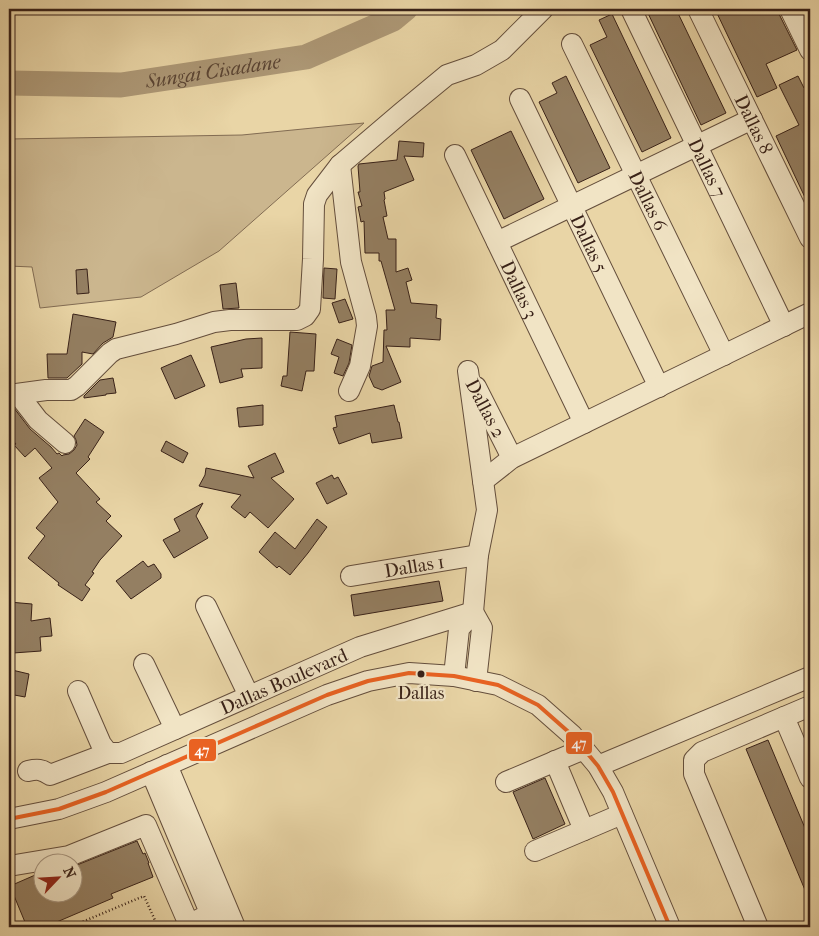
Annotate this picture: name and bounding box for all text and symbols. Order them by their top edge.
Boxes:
water label: Sungai Cisadane [143,50,283,93]
street label: Dallas 8 [730,91,777,158]
street label: Dallas 7 [683,135,730,201]
street label: Dallas 6 [624,167,672,235]
street label: Dallas 5 [565,211,612,276]
street label: Dallas 3 [495,257,542,322]
street label: Dallas 2 [461,375,510,442]
street label: Dallas 1 [383,551,446,582]
street label: Dallas Boulevard [217,644,352,720]
marker: Dallas [416,669,426,679]
place label: Dallas [398,683,445,704]
line badge: 47 [565,731,593,755]
text: 47 [571,735,587,752]
line badge: 47 [188,738,217,762]
text: 47 [194,742,210,759]
north arrow [32,854,82,904]
text: N [59,864,79,881]

